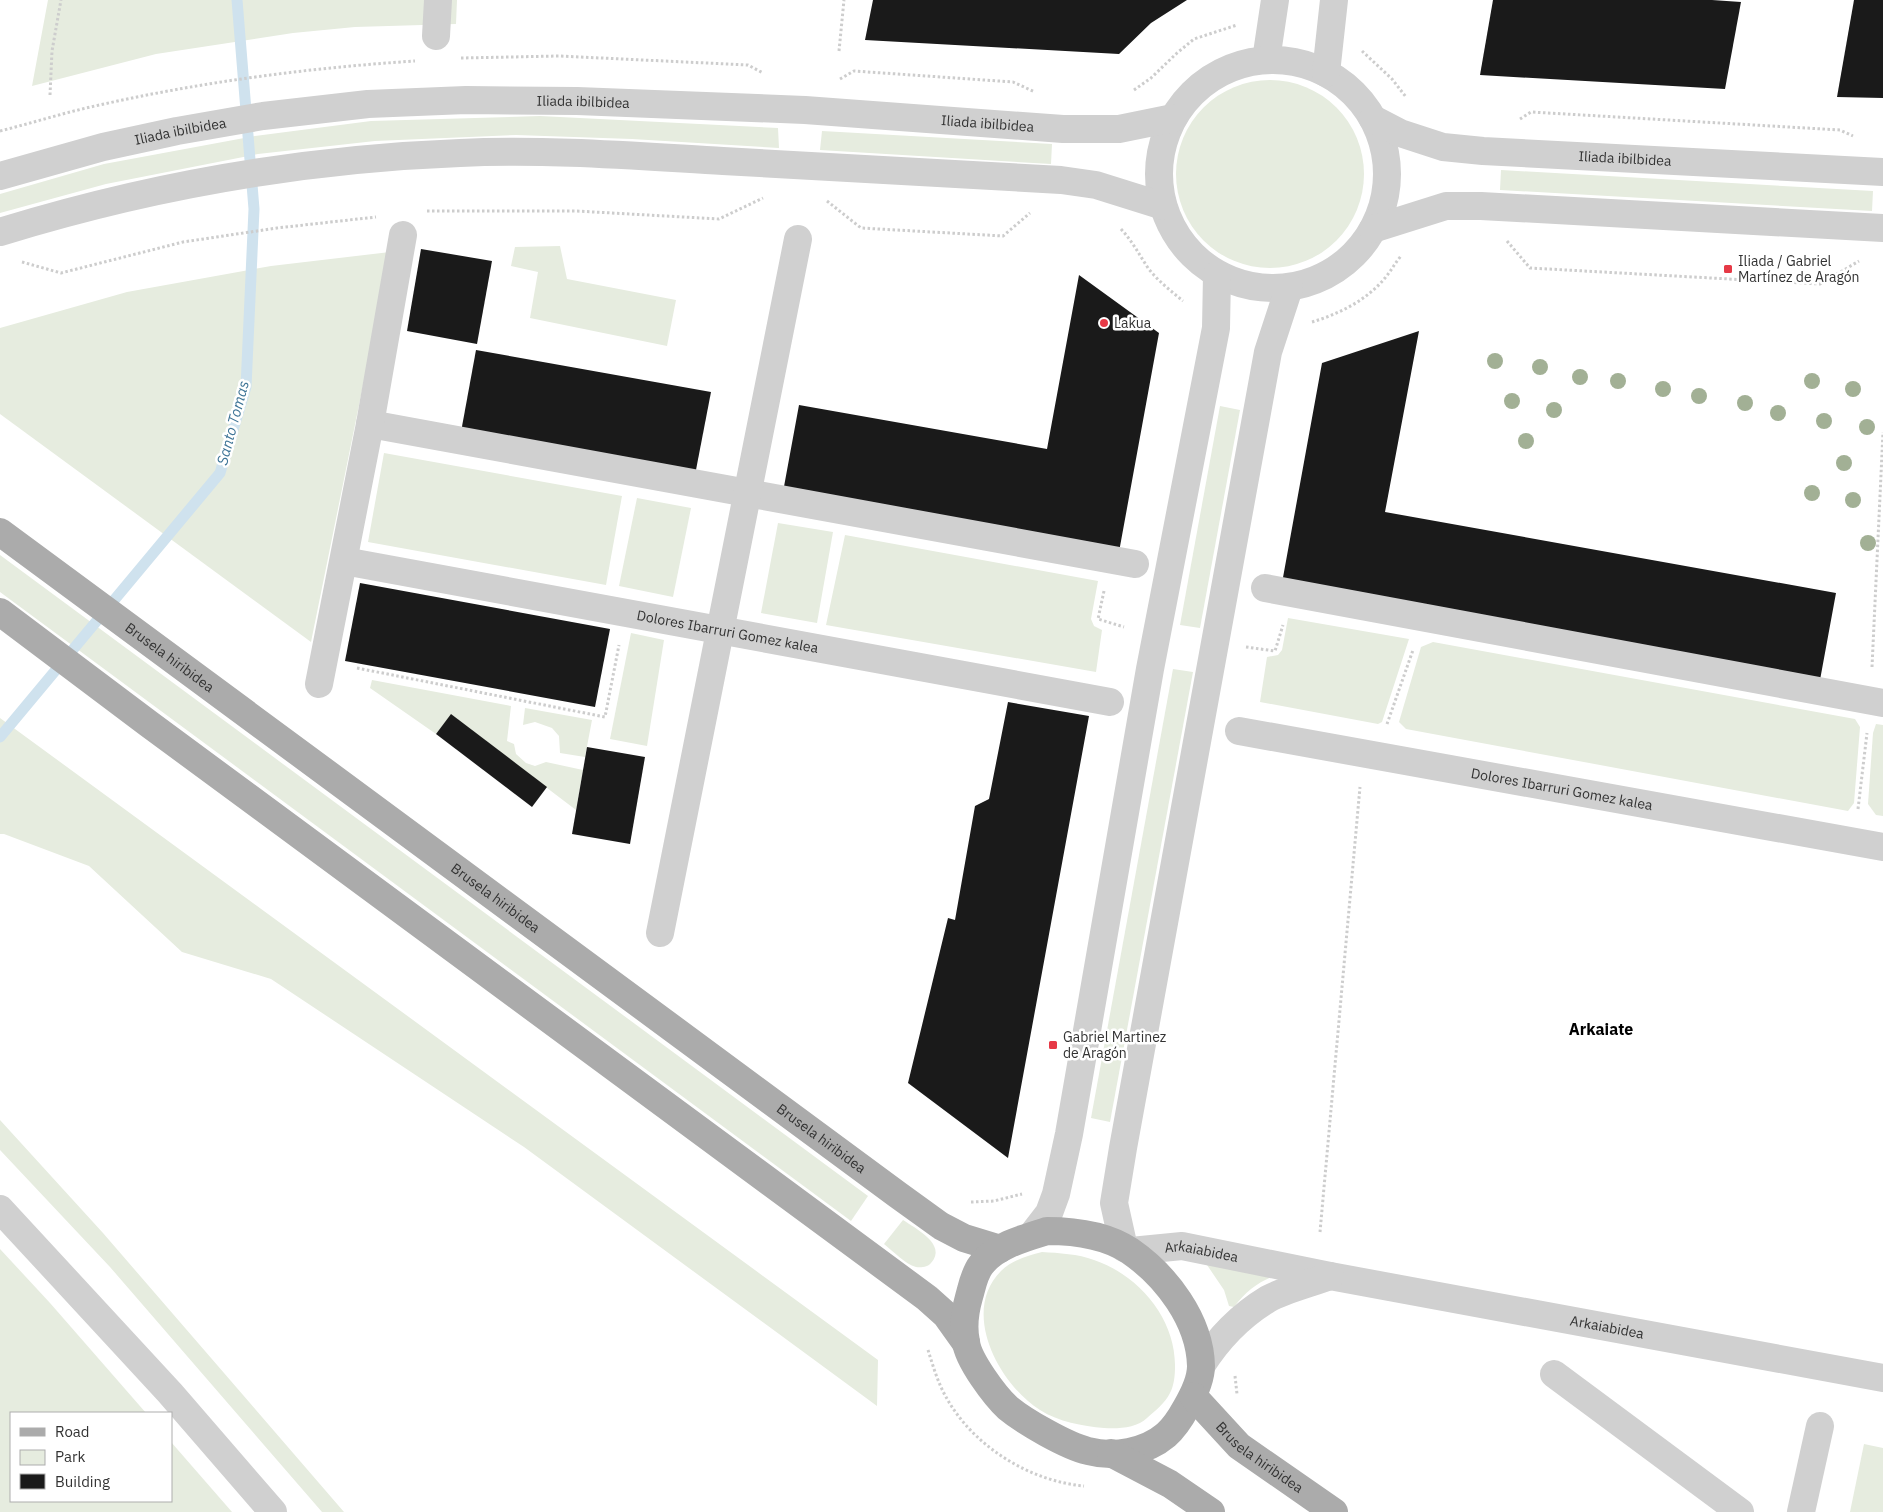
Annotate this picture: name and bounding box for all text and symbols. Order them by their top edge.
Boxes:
street label: Iliada ibilbidea [537,92,631,112]
street label: Iliada ibilbidea [940,111,1035,136]
street label: Iliada ibilbidea [133,113,228,149]
street label: Iliada ibilbidea [1578,147,1672,170]
place label: Iliada / Gabriel Martínez de Aragón [1738,252,1860,286]
marker: Iliada / Gabriel Martínez de Aragón [1722,263,1734,275]
place label: Lakua [1114,314,1152,332]
marker: Lakua [1098,317,1110,329]
water label: Santo Tomas [212,379,253,467]
street label: Dolores Ibarruri Gomez kalea [635,606,820,657]
street label: Brusela hiribidea [122,618,218,696]
street label: Dolores Ibarruri Gomez kalea [1470,764,1655,814]
street label: Brusela hiribidea [447,859,544,937]
district label: Arkaiate [1569,1019,1633,1039]
place label: Gabriel Martinez de Aragón [1063,1028,1167,1062]
marker: Gabriel Martinez de Aragón [1047,1039,1059,1051]
street label: Brusela hiribidea [773,1100,870,1178]
street label: Arkaiabidea [1164,1236,1240,1266]
street label: Arkaiabidea [1569,1311,1646,1343]
legend [10,1412,172,1502]
street label: Brusela hiribidea [1212,1418,1307,1497]
text: Road [55,1422,90,1441]
text: Park [55,1447,85,1466]
text: Building [55,1472,110,1491]

